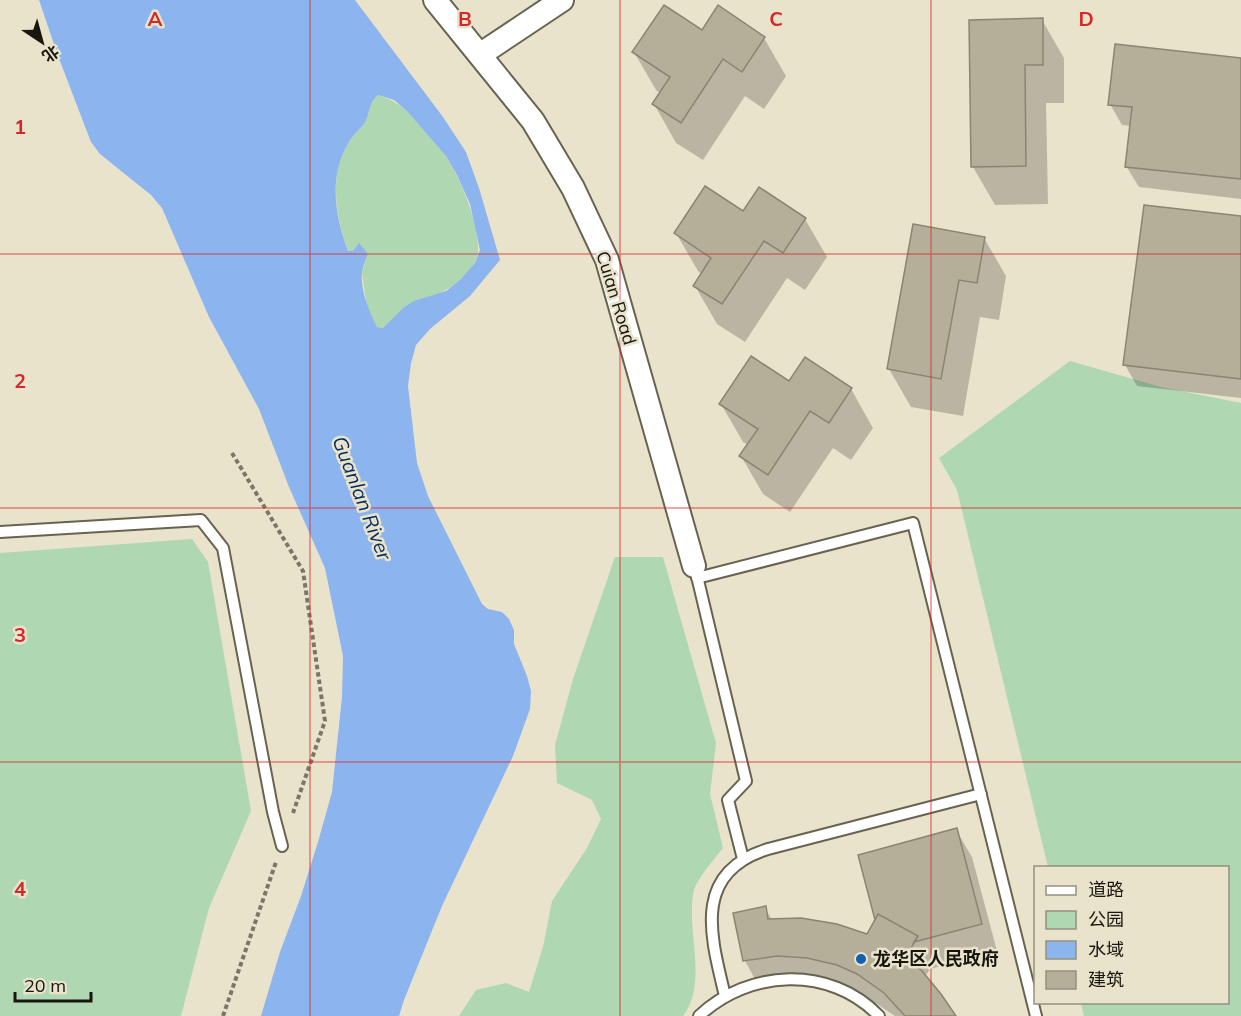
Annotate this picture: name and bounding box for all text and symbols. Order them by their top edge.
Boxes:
text: A [148,6,163,31]
text: B [458,6,472,31]
text: C [769,6,783,31]
text: D [1078,6,1094,31]
north arrow [12,12,72,72]
text: 北 [38,41,63,67]
text: 1 [14,114,26,139]
street label: Cuian Road [591,248,642,348]
text: 2 [14,368,26,393]
water label: Guanlan River [327,432,398,564]
text: 3 [14,622,26,647]
legend [1034,866,1229,1004]
text: 4 [14,876,26,901]
text: 道路 [1088,878,1124,901]
text: 公园 [1088,908,1124,931]
text: 水域 [1088,938,1124,961]
place label: 龙华区人民政府 [873,947,999,970]
marker: 龙华区人民政府 [854,952,868,966]
scale bar [15,965,92,1003]
text: 建筑 [1088,968,1124,991]
text: 20 m [24,974,66,997]

